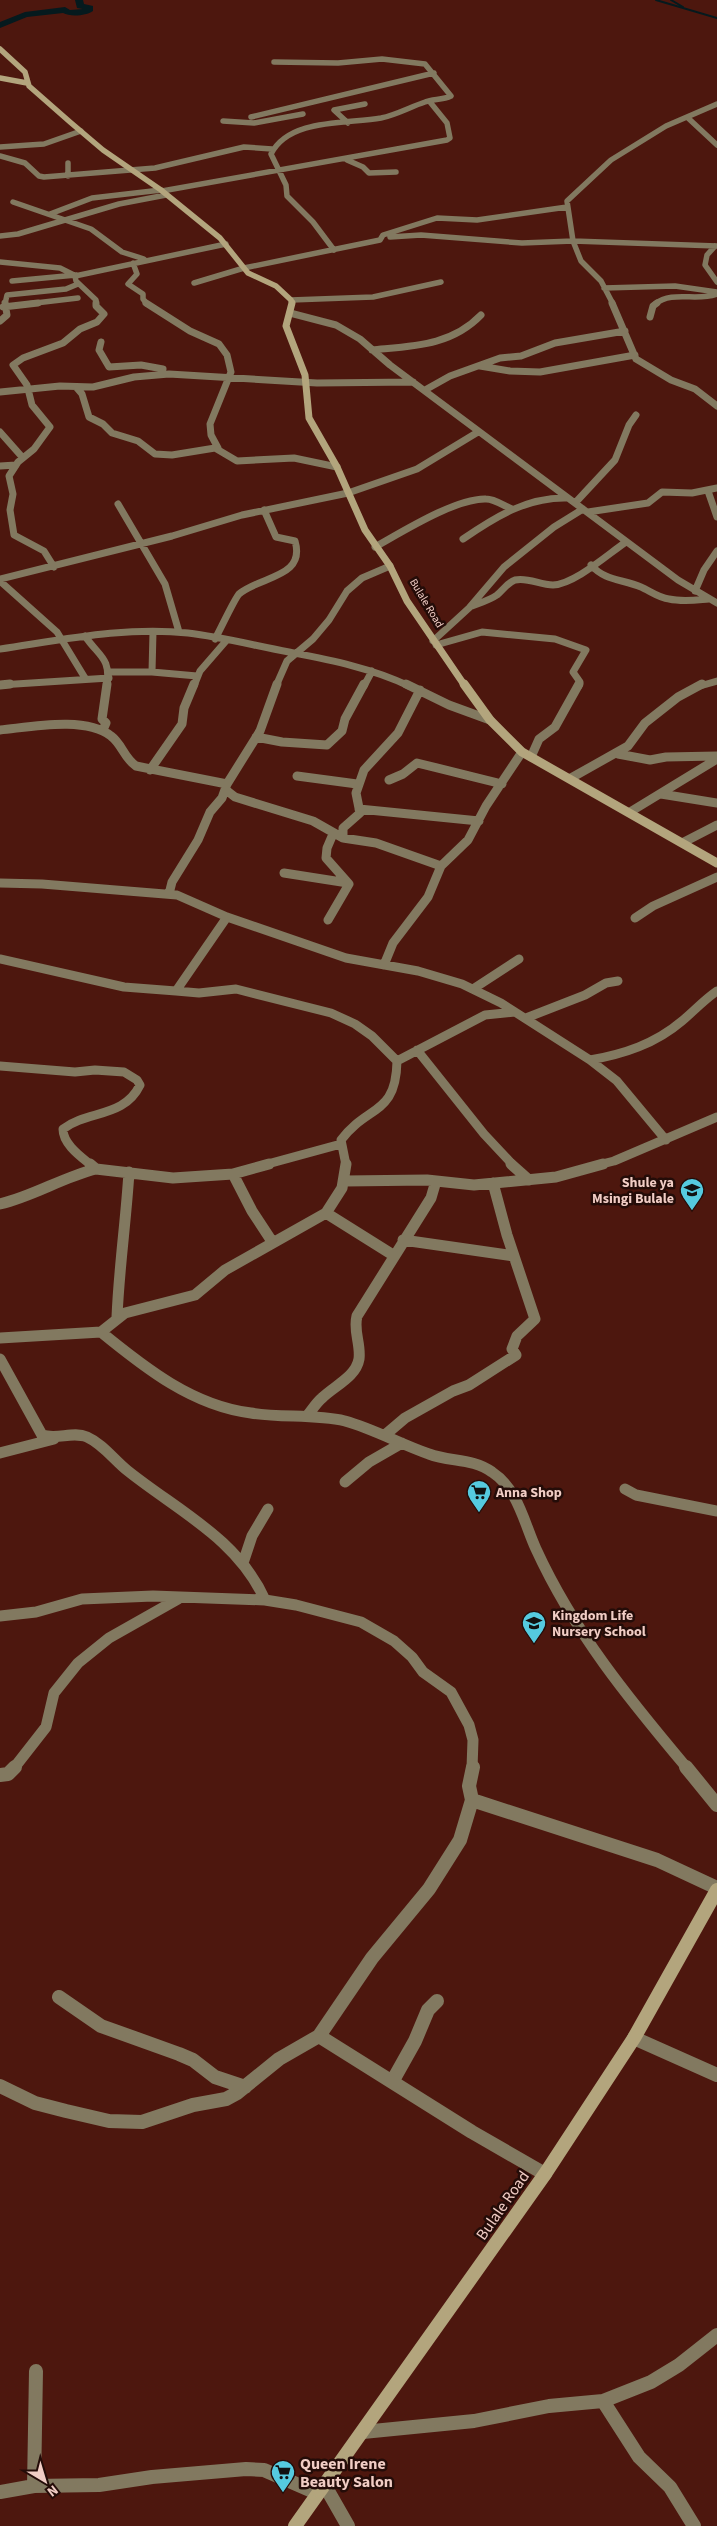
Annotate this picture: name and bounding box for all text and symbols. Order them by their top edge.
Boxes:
street label: Bulale Road [406,576,447,631]
place label: Shule ya Msingi Bulale [592,1173,674,1209]
school or university icon: Shule ya Msingi Bulale [679,1177,705,1211]
supermarket icon: Anna Shop [466,1479,492,1513]
place label: Anna Shop [495,1483,562,1503]
place label: Kingdom Life Nursery School [552,1606,646,1642]
school or university icon: Kingdom Life Nursery School [521,1610,547,1644]
street label: Bulale Road [471,2167,535,2245]
place label: Queen Irene Beauty Salon [300,2453,393,2493]
north arrow [20,2456,70,2506]
supermarket icon: Queen Irene Beauty Salon [270,2459,296,2493]
text: N [43,2480,62,2501]

